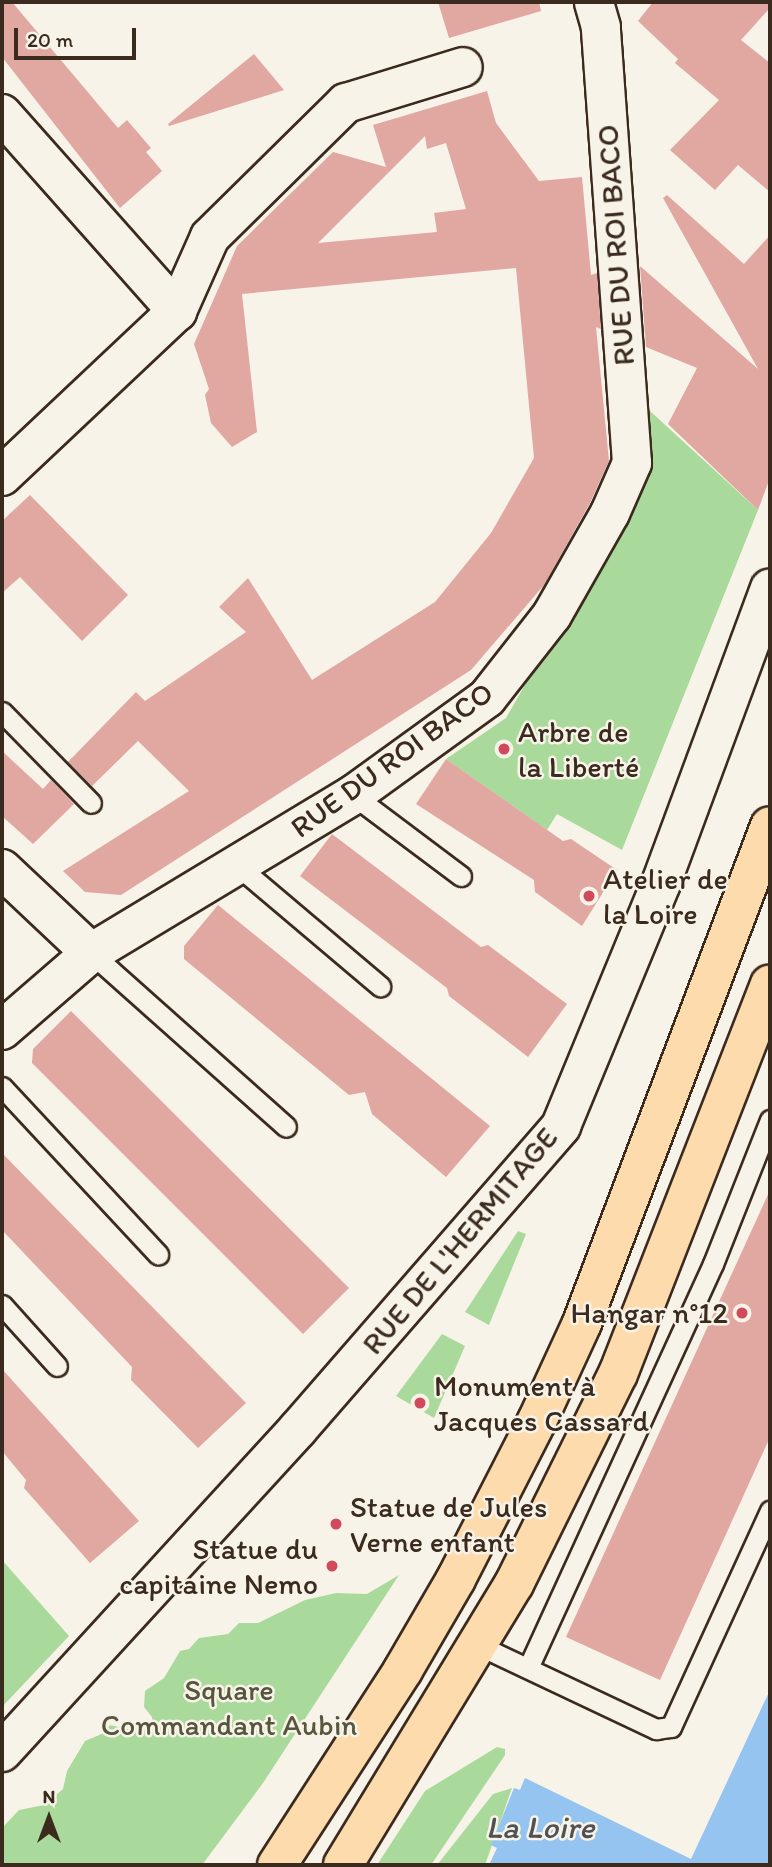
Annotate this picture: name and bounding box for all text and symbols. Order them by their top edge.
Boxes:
scale bar [18,14,140,58]
text: 20 m [27,27,73,52]
street label: RUE DU ROI BACO [590,123,642,367]
street label: RUE DU ROI BACO [284,674,500,846]
place label: Arbre de la Liberté [518,714,638,784]
marker: Arbre de la Liberté [496,741,512,757]
place label: Atelier de la Loire [603,861,728,931]
marker: Atelier de la Loire [581,888,597,904]
street label: RUE DE L'HERMITAGE [354,1120,566,1362]
place label: Hangar n°12 [571,1295,728,1331]
marker: Hangar n°12 [734,1305,750,1321]
place label: Monument à Jacques Cassard [434,1368,649,1438]
marker: Monument à Jacques Cassard [412,1395,428,1411]
place label: Statue de Jules Verne enfant [350,1489,547,1560]
marker: Statue de Jules Verne enfant [328,1516,344,1532]
place label: Statue du capitaine Nemo [118,1531,318,1602]
marker: Statue du capitaine Nemo [324,1558,340,1574]
park label: Square Commandant Aubin [101,1672,357,1742]
north arrow [14,1783,84,1853]
text: N [43,1785,55,1808]
water label: La Loire [486,1808,594,1846]

